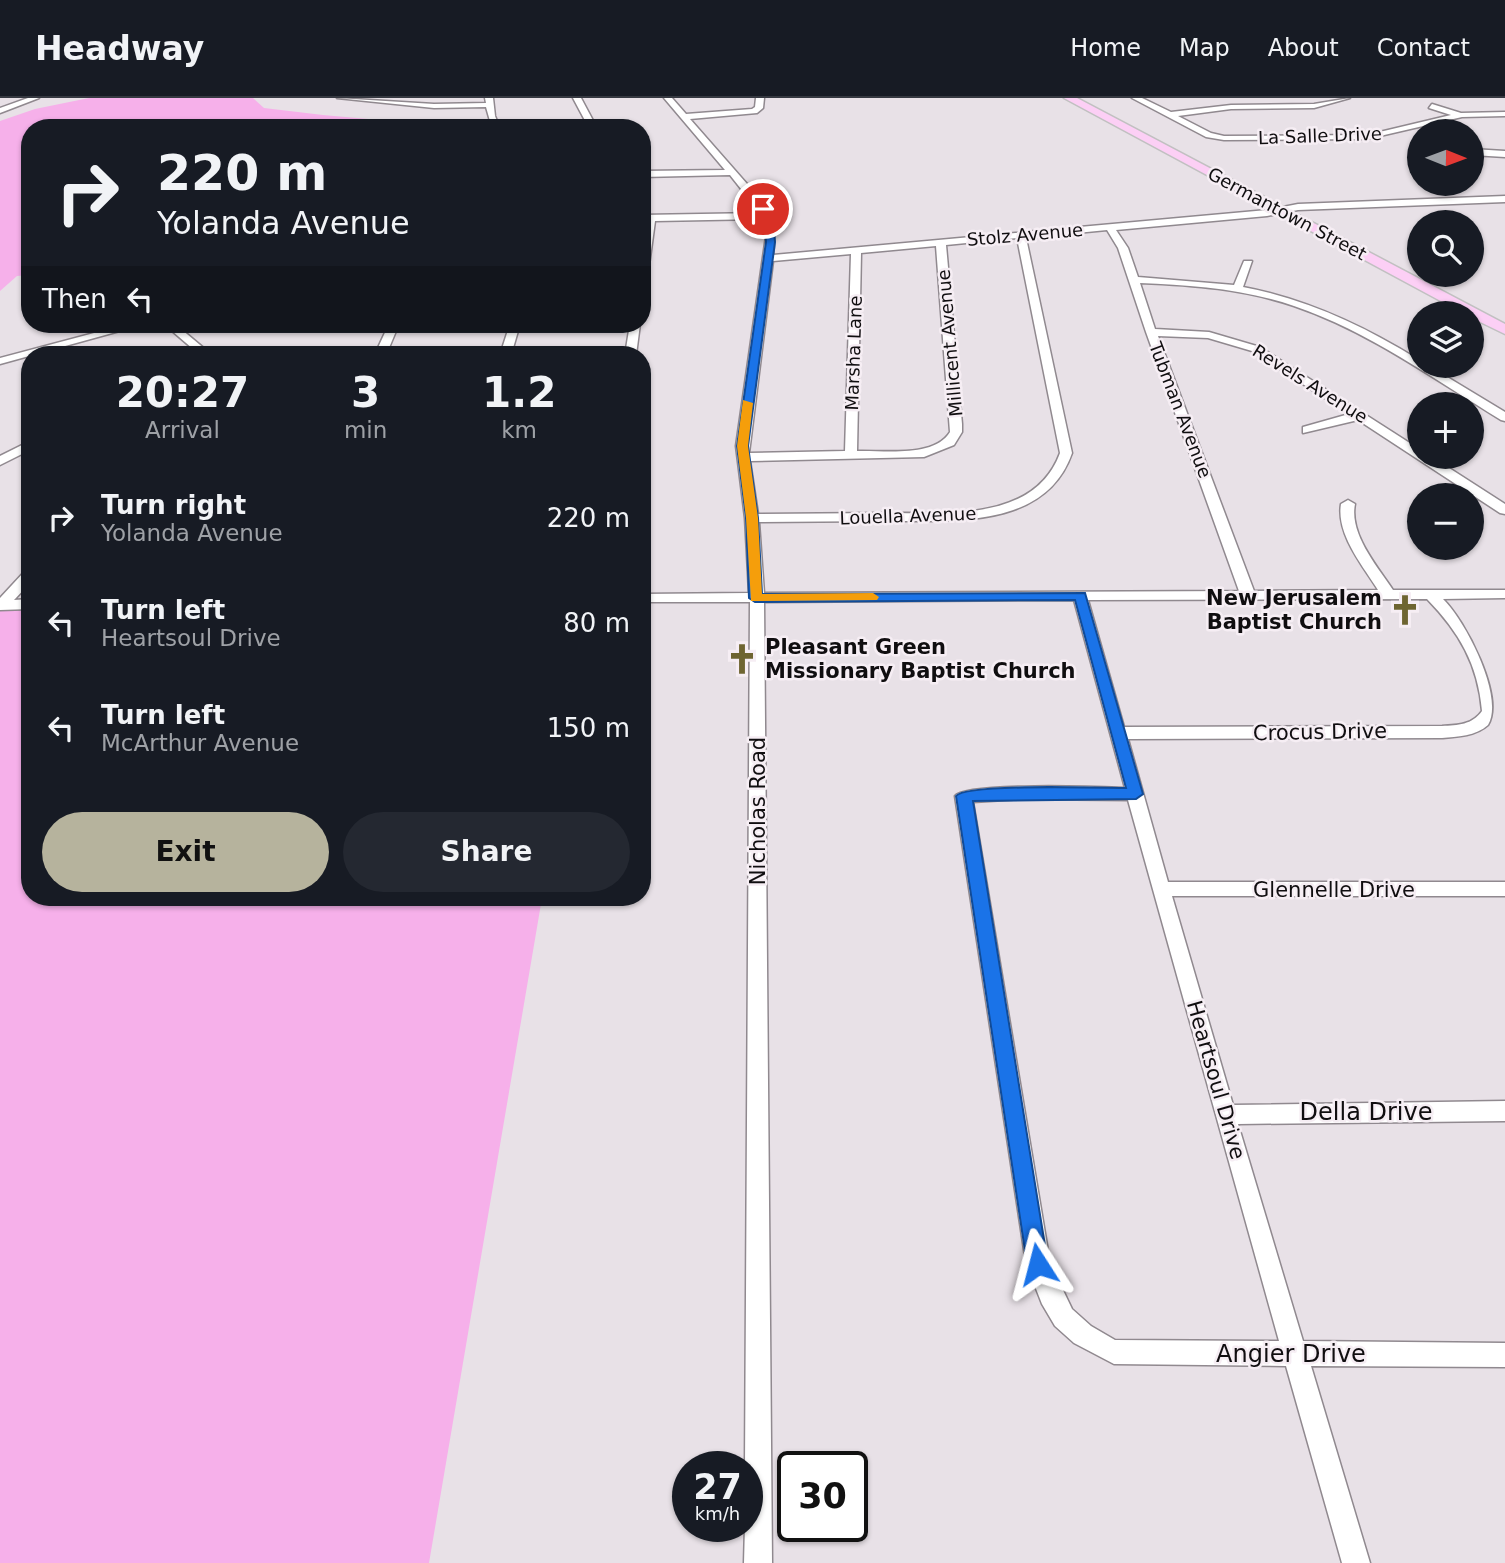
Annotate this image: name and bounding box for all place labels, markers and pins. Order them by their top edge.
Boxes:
pin [733,179,793,239]
place label: New Jerusalem Baptist Church [1206,586,1382,634]
church icon: New Jerusalem Baptist Church [1388,593,1422,627]
place label: Pleasant Green Missionary Baptist Church [765,635,1076,683]
church icon: Pleasant Green Missionary Baptist Church [725,642,759,676]

